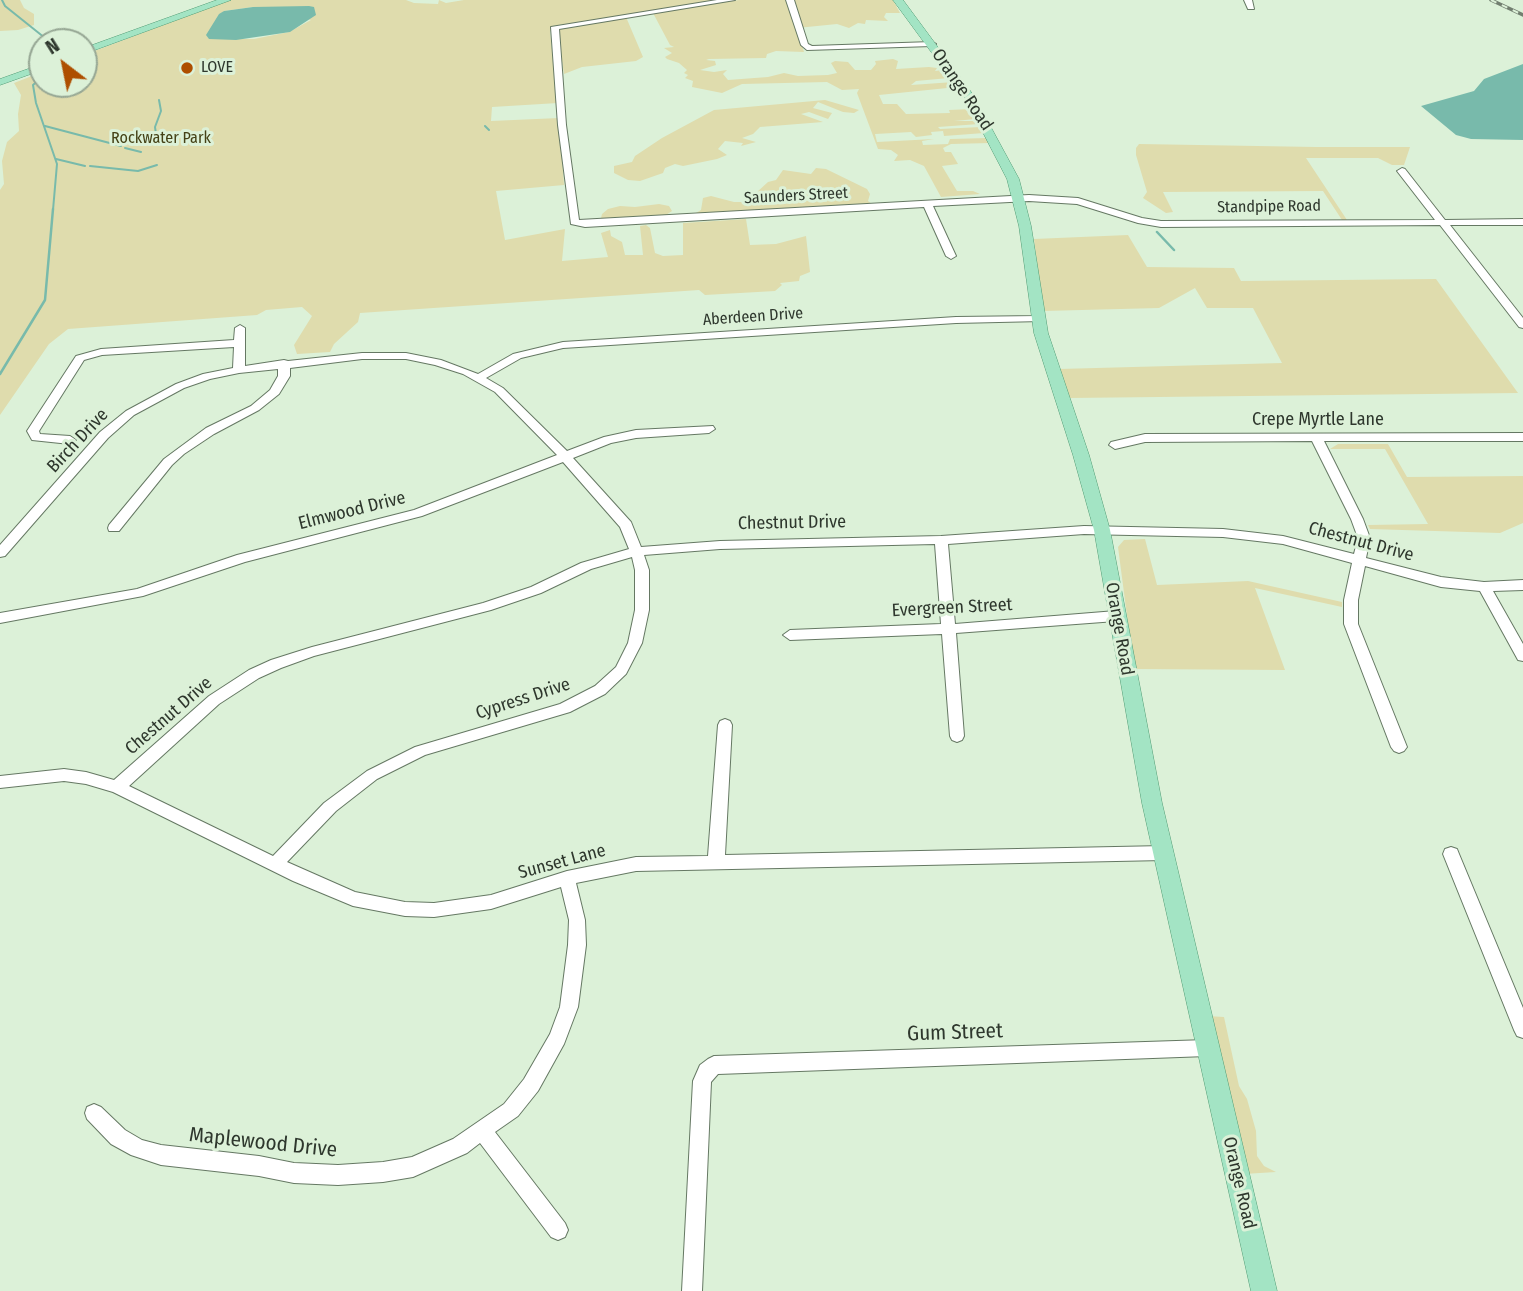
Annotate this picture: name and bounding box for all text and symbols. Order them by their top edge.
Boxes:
north arrow [28,28,98,98]
text: N [42,34,64,59]
street label: Orange Road [927,45,997,135]
place label: LOVE [201,58,233,78]
marker: LOVE [179,60,195,76]
park label: Rockwater Park [111,129,211,149]
street label: Saunders Street [743,184,849,208]
street label: Standpipe Road [1217,196,1321,218]
street label: Aberdeen Drive [702,304,804,330]
street label: Birch Drive [43,404,113,478]
street label: Crepe Myrtle Lane [1252,409,1384,431]
street label: Elmwood Drive [296,487,408,535]
street label: Chestnut Drive [738,511,846,535]
street label: Chestnut Drive [1306,518,1416,566]
street label: Orange Road [1100,581,1138,677]
street label: Evergreen Street [891,594,1013,622]
street label: Chestnut Drive [121,672,217,760]
street label: Cypress Drive [473,674,573,724]
street label: Sunset Lane [516,840,608,884]
street label: Gum Street [907,1019,1003,1047]
street label: Maplewood Drive [188,1123,338,1163]
street label: Orange Road [1218,1135,1260,1231]

